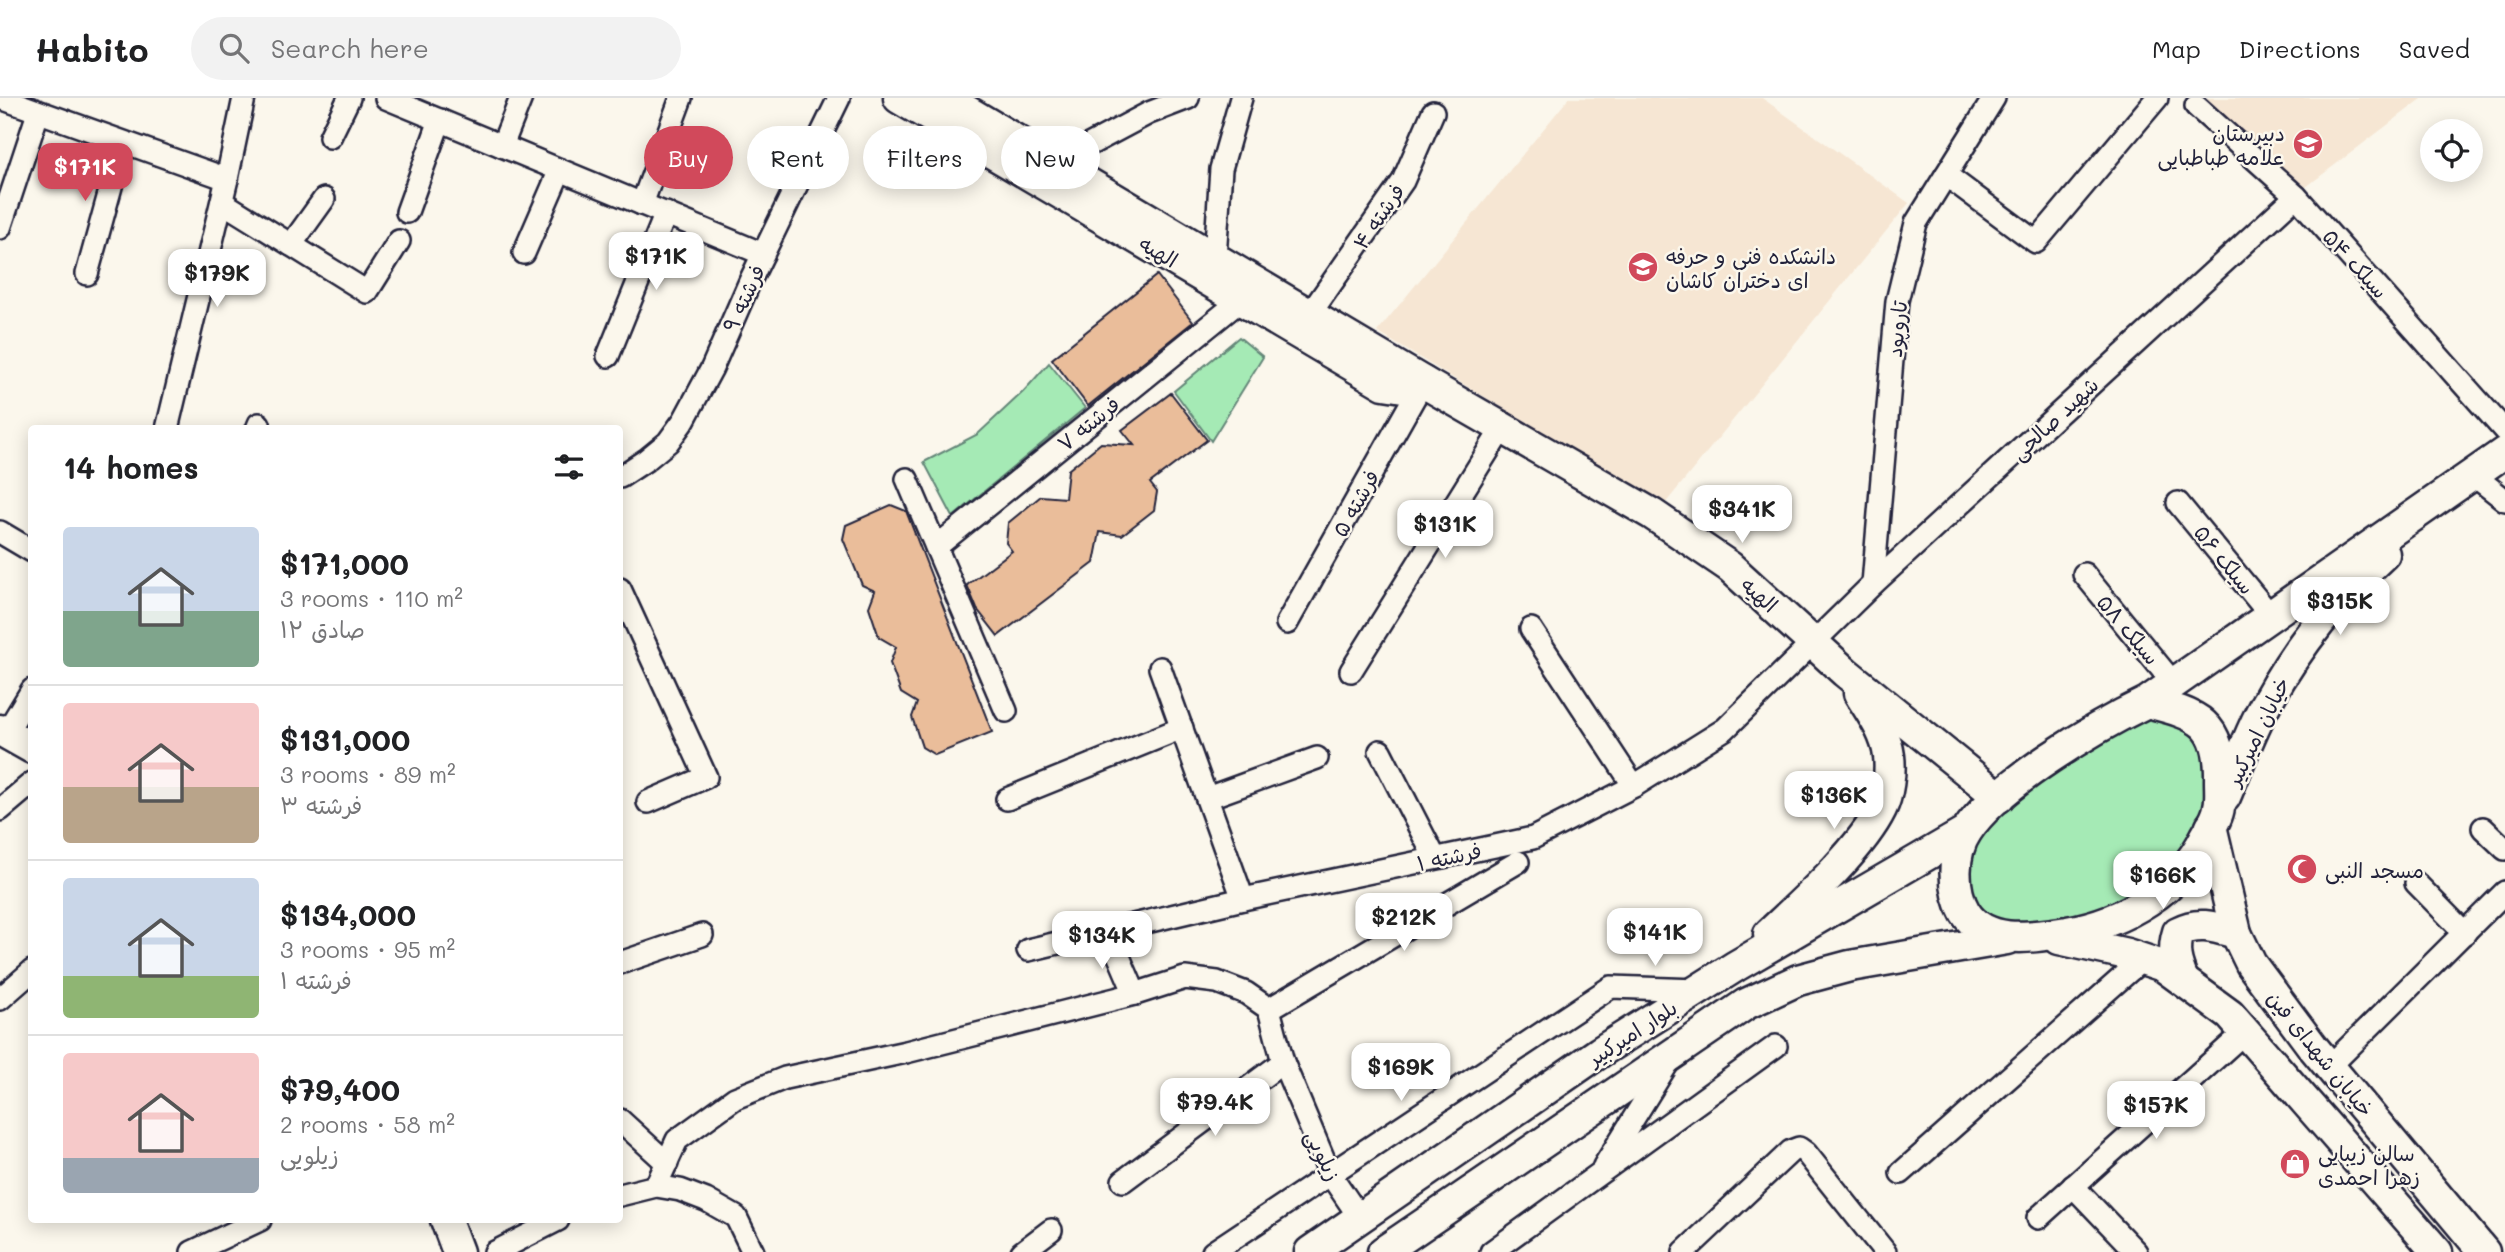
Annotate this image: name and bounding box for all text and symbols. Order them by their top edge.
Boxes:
search box [191,17,681,80]
text: Habito [35,27,149,70]
icon: search [215,29,253,67]
text: Search here [271,31,429,65]
text: Map [2152,33,2201,64]
text: Directions [2239,33,2361,64]
text: Saved [2399,33,2470,64]
place label: دبیرستان علامه طباطبایی [2157,119,2285,172]
map controls [2420,119,2483,182]
button: locate [2420,119,2483,182]
chip: Buy [644,126,733,189]
chip: Rent [747,126,849,189]
chip: Filters [863,126,987,189]
chip: New [1001,126,1100,189]
school or university icon: دبیرستان علامه طباطبایی [2291,127,2325,161]
pin: $171K [36,144,134,203]
text: $171K [54,151,116,181]
street label: فرشته ۴ [1346,178,1410,254]
street label: سیلک ۵۴ [2318,222,2394,304]
street label: الهیه [1135,229,1183,273]
pin: $171K [607,232,705,292]
text: $171K [625,240,687,270]
place label: دانشکده فنی و حرفه ای دختران کاشان [1666,242,1836,293]
pin: $179K [168,250,266,309]
school or university icon: دانشکده فنی و حرفه ای دختران کاشان [1626,250,1660,284]
text: $179K [184,257,250,287]
street label: فرشته ۹ [716,260,770,336]
street label: تاروپود [1880,299,1913,359]
street label: شهید صالحی [2005,371,2105,467]
street label: فرشته ۷ [1051,390,1125,456]
text: 14 homes [63,447,199,487]
icon: filters [550,448,588,486]
street label: فرشته ۵ [1326,465,1384,541]
pin: $341K [1693,486,1791,545]
text: $341K [1708,493,1776,523]
pin: $131K [1396,500,1494,560]
text: $131K [1413,508,1477,538]
street label: سیلک ۵۶ [2189,519,2261,599]
text: $171,000 [280,543,409,583]
icon: home [119,555,203,639]
street label: الهیه [1736,570,1784,618]
pin: $315K [2291,578,2389,637]
text: 3 rooms · 110 m² [280,583,463,613]
text: $315K [2307,585,2373,615]
street label: سیلک ۵۸ [2092,588,2166,670]
text: صادق ۱۲ [280,614,365,644]
street label: خیابان امیرکبیر [2218,672,2296,792]
text: $131,000 [280,719,410,759]
icon: home [119,731,203,815]
text: 3 rooms · 89 m² [280,759,456,789]
pin: $136K [1785,772,1883,831]
text: $136K [1800,779,1868,809]
text: فرشته ۳ [280,790,362,820]
street label: فرشته ۱ [1414,836,1484,876]
pin: $166K [2114,852,2212,911]
mosque icon: مسجد النبی [2285,852,2319,886]
place label: مسجد النبی [2325,856,2424,885]
text: $166K [2129,859,2197,889]
text: $134,000 [280,894,416,934]
pin: $212K [1355,894,1453,953]
text: $212K [1371,901,1437,931]
icon: home [119,906,203,990]
pin: $141K [1606,908,1704,968]
pin: $134K [1053,912,1151,971]
text: $141K [1623,916,1687,946]
text: $134K [1068,919,1136,949]
text: 3 rooms · 95 m² [280,934,455,964]
text: فرشته ۱ [280,965,352,995]
street label: خیابان شهدای فین [2261,984,2380,1122]
street label: بلوار امیرکبیر [1581,993,1682,1073]
pin: $169K [1352,1044,1450,1103]
text: $169K [1367,1051,1435,1081]
text: $79,400 [280,1069,400,1109]
pin: $79.4K [1158,1079,1272,1138]
icon: home [119,1081,203,1165]
pin: $157K [2107,1082,2205,1141]
text: $79.4K [1176,1086,1254,1116]
text: $157K [2123,1089,2189,1119]
text: 2 rooms · 58 m² [280,1109,455,1139]
street label: زیلویی [1298,1125,1348,1186]
place label: سالن‌ زیبایی زهرا احمدی [2318,1139,2420,1190]
text: زیلویی [280,1140,339,1170]
shop icon: سالن‌ زیبایی زهرا احمدی [2278,1147,2312,1181]

